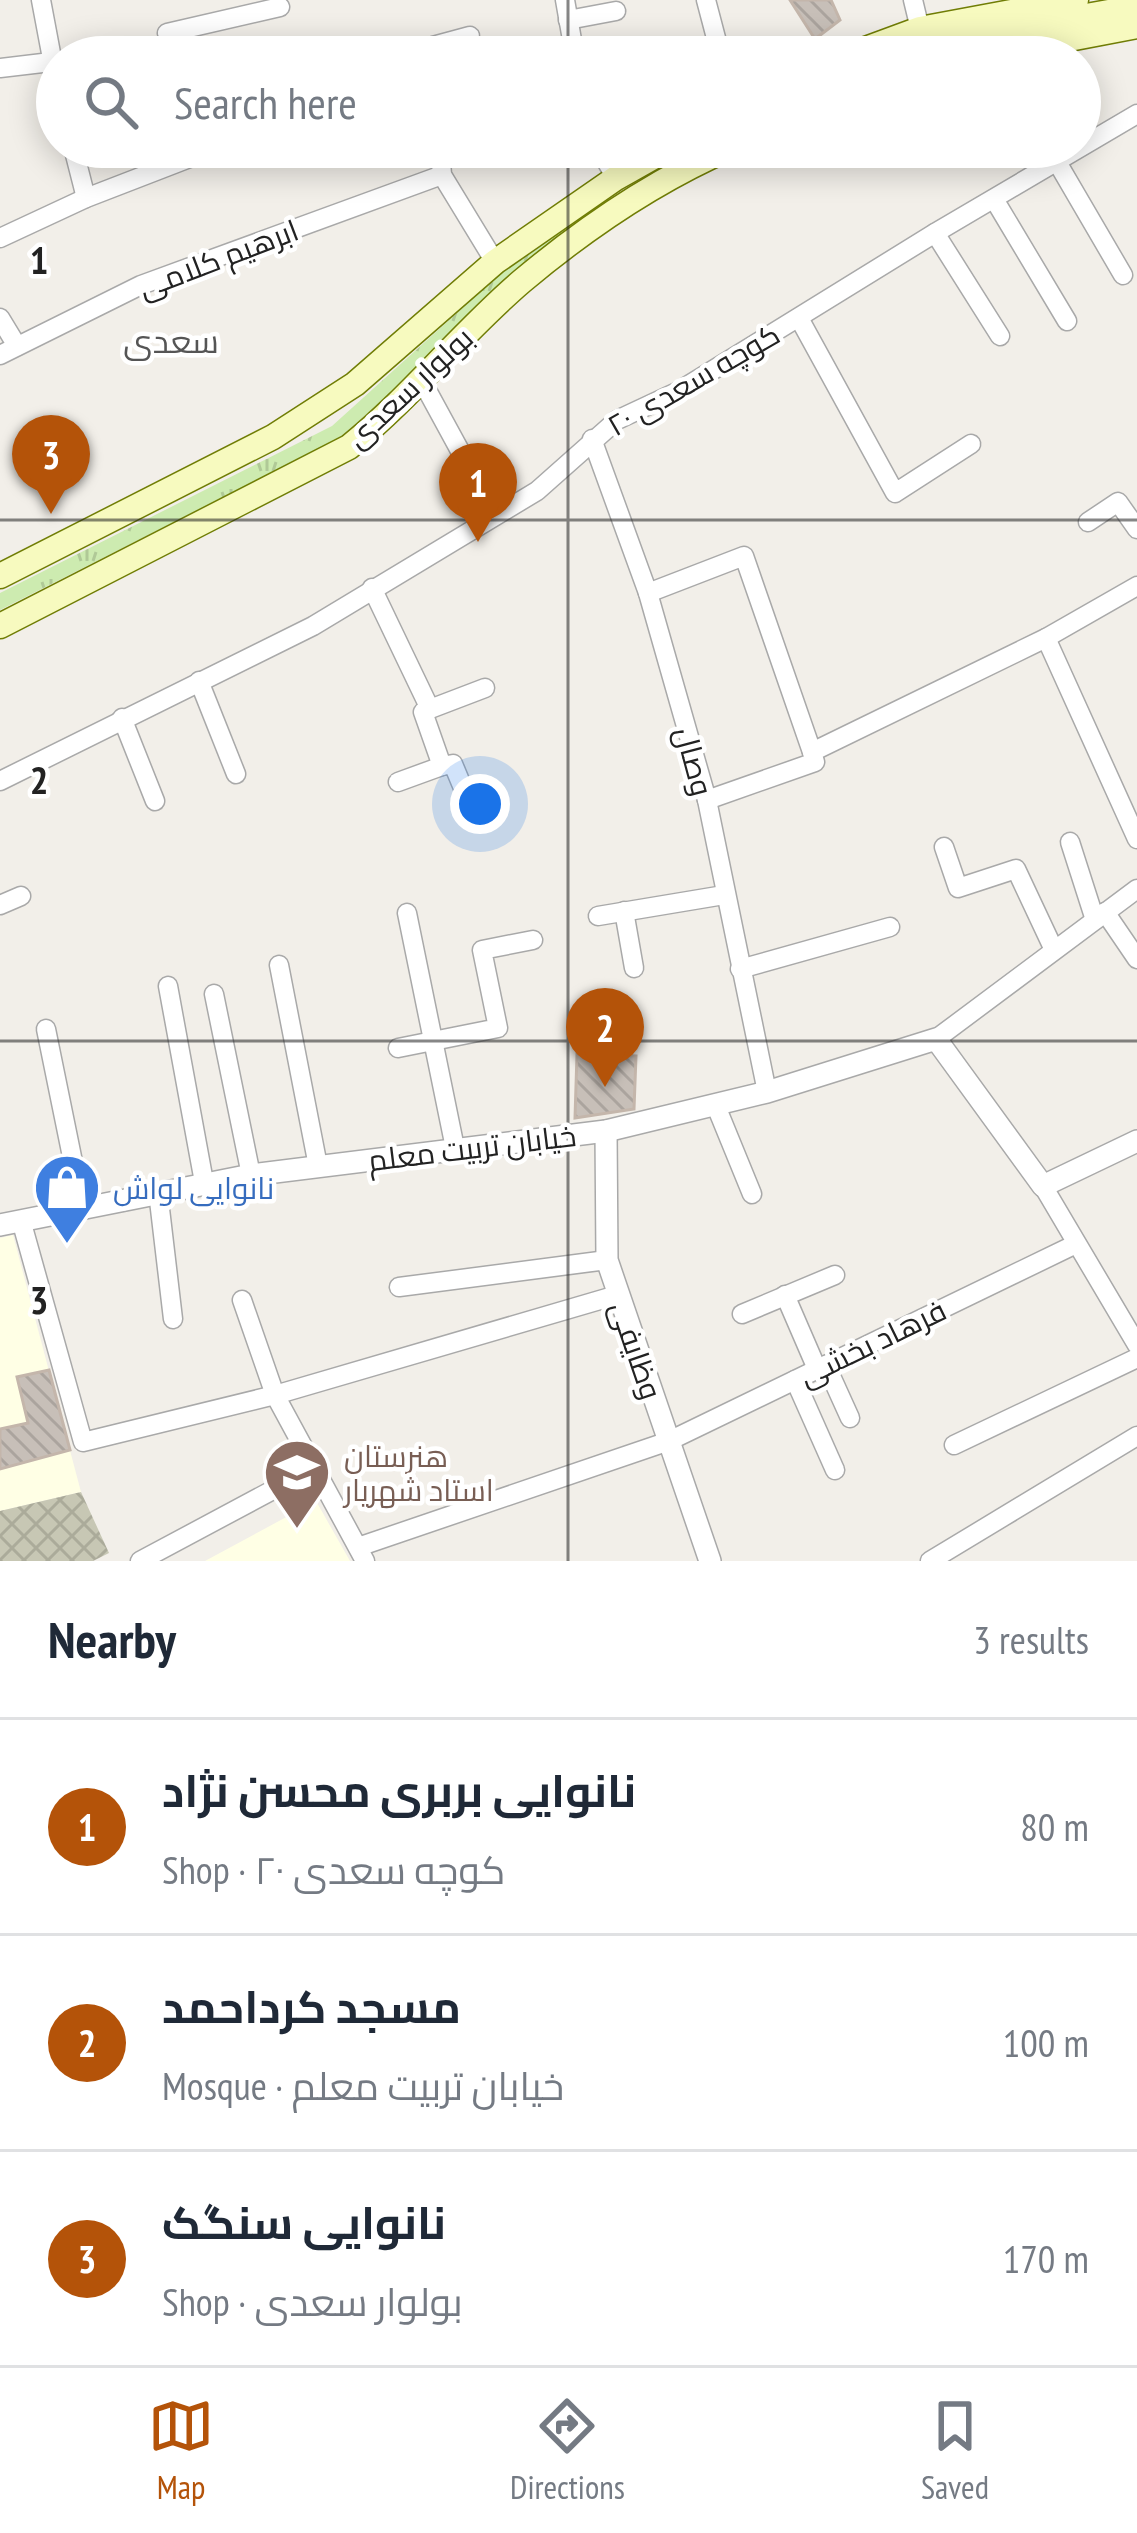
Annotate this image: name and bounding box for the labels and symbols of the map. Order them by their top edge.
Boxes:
street label: ابرهیم کلامی [132,210,304,308]
text: 1 [30,234,48,285]
street label: کوچه سعدی ۲۰ [600,314,787,445]
street label: بولوار سعدی [337,318,481,456]
district label: سعدی [123,319,219,362]
pin: 3 [12,415,90,514]
pin: 1 [439,443,517,542]
street label: وصال [667,722,723,800]
text: 2 [30,754,48,805]
your location [450,774,510,834]
pin: 2 [566,988,644,1087]
street label: خیابان تربیت معلم [366,1115,579,1181]
shop icon: نانوایی لواش [32,1152,102,1246]
place label: نانوایی لواش [113,1168,274,1207]
text: 3 [30,1274,48,1325]
street label: فرهاد بخشی [792,1290,952,1394]
street label: وظایفی [602,1296,672,1404]
place label: هنرستان استاد شهریار [342,1436,494,1509]
school or university icon: هنرستان استاد شهریار [262,1437,332,1531]

